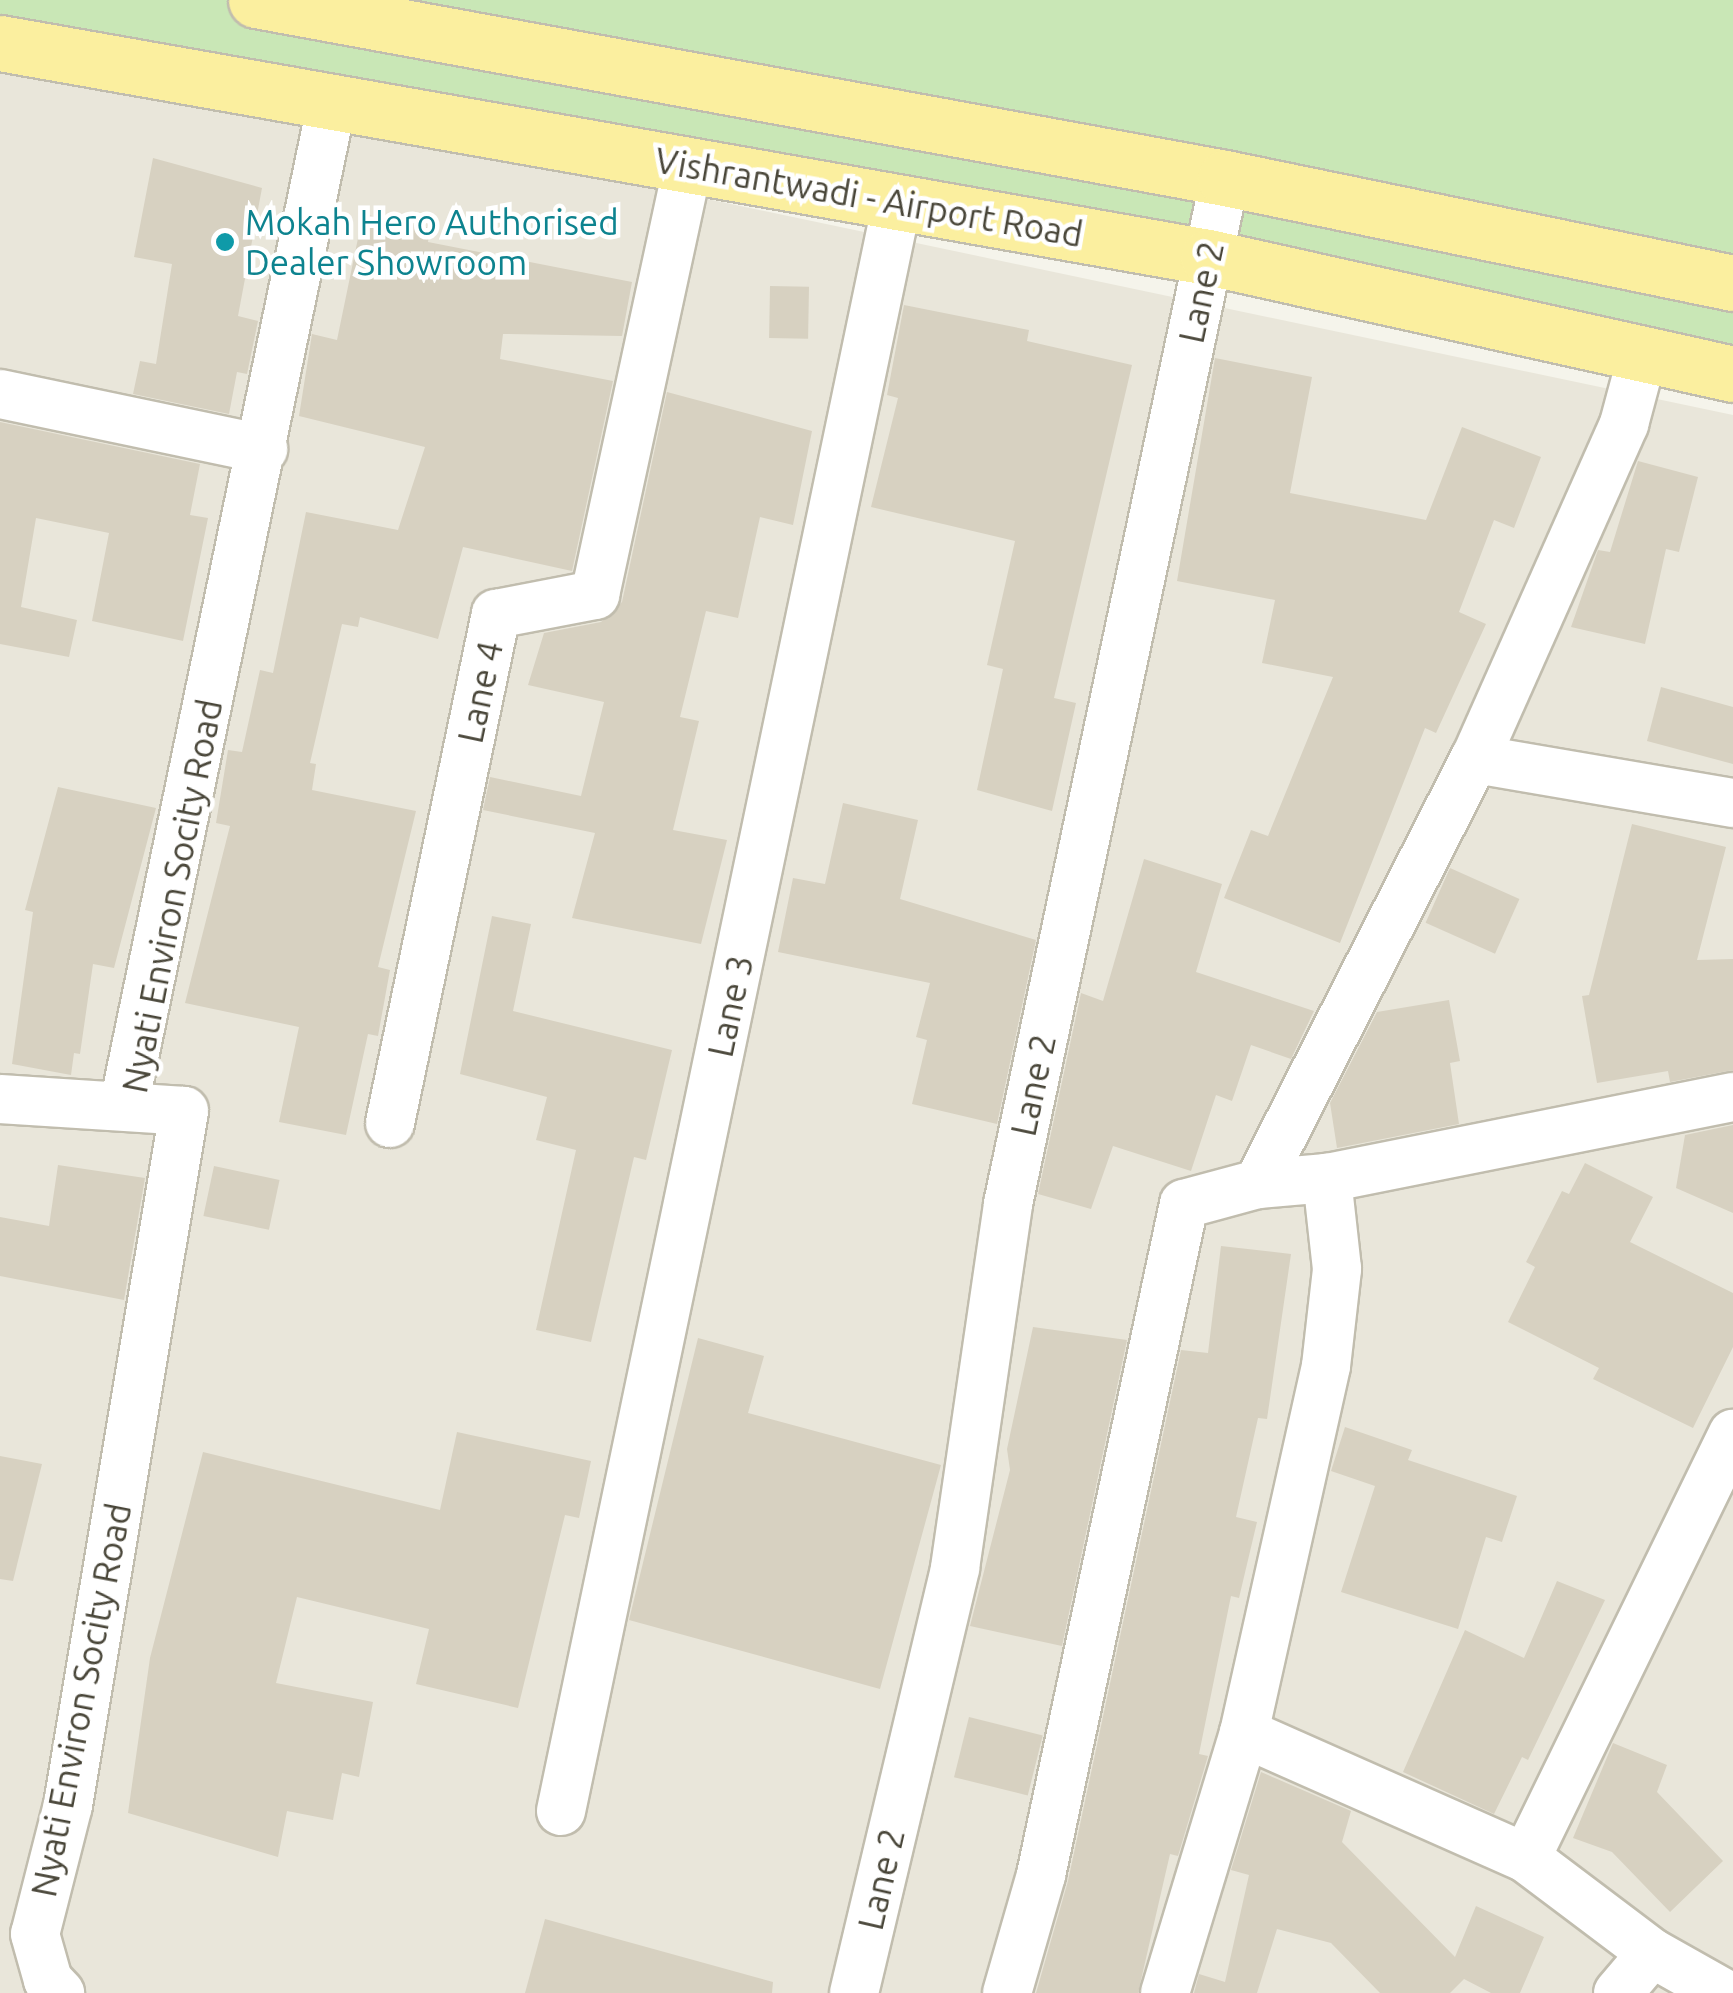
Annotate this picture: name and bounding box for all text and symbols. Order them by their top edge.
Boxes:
street label: Vishrantwadi - Airport Road [652,139,1086,255]
place label: Mokah Hero Authorised Dealer Showroom [245,201,619,283]
marker: Mokah Hero Authorised Dealer Showroom [214,231,236,253]
street label: Lane 2 [1170,237,1232,347]
street label: Lane 4 [449,637,511,747]
street label: Nyati Environ Socity Road [113,696,231,1096]
street label: Lane 3 [699,951,761,1061]
street label: Lane 2 [1002,1030,1064,1140]
street label: Nyati Environ Socity Road [22,1500,140,1900]
street label: Lane 2 [849,1824,913,1934]

